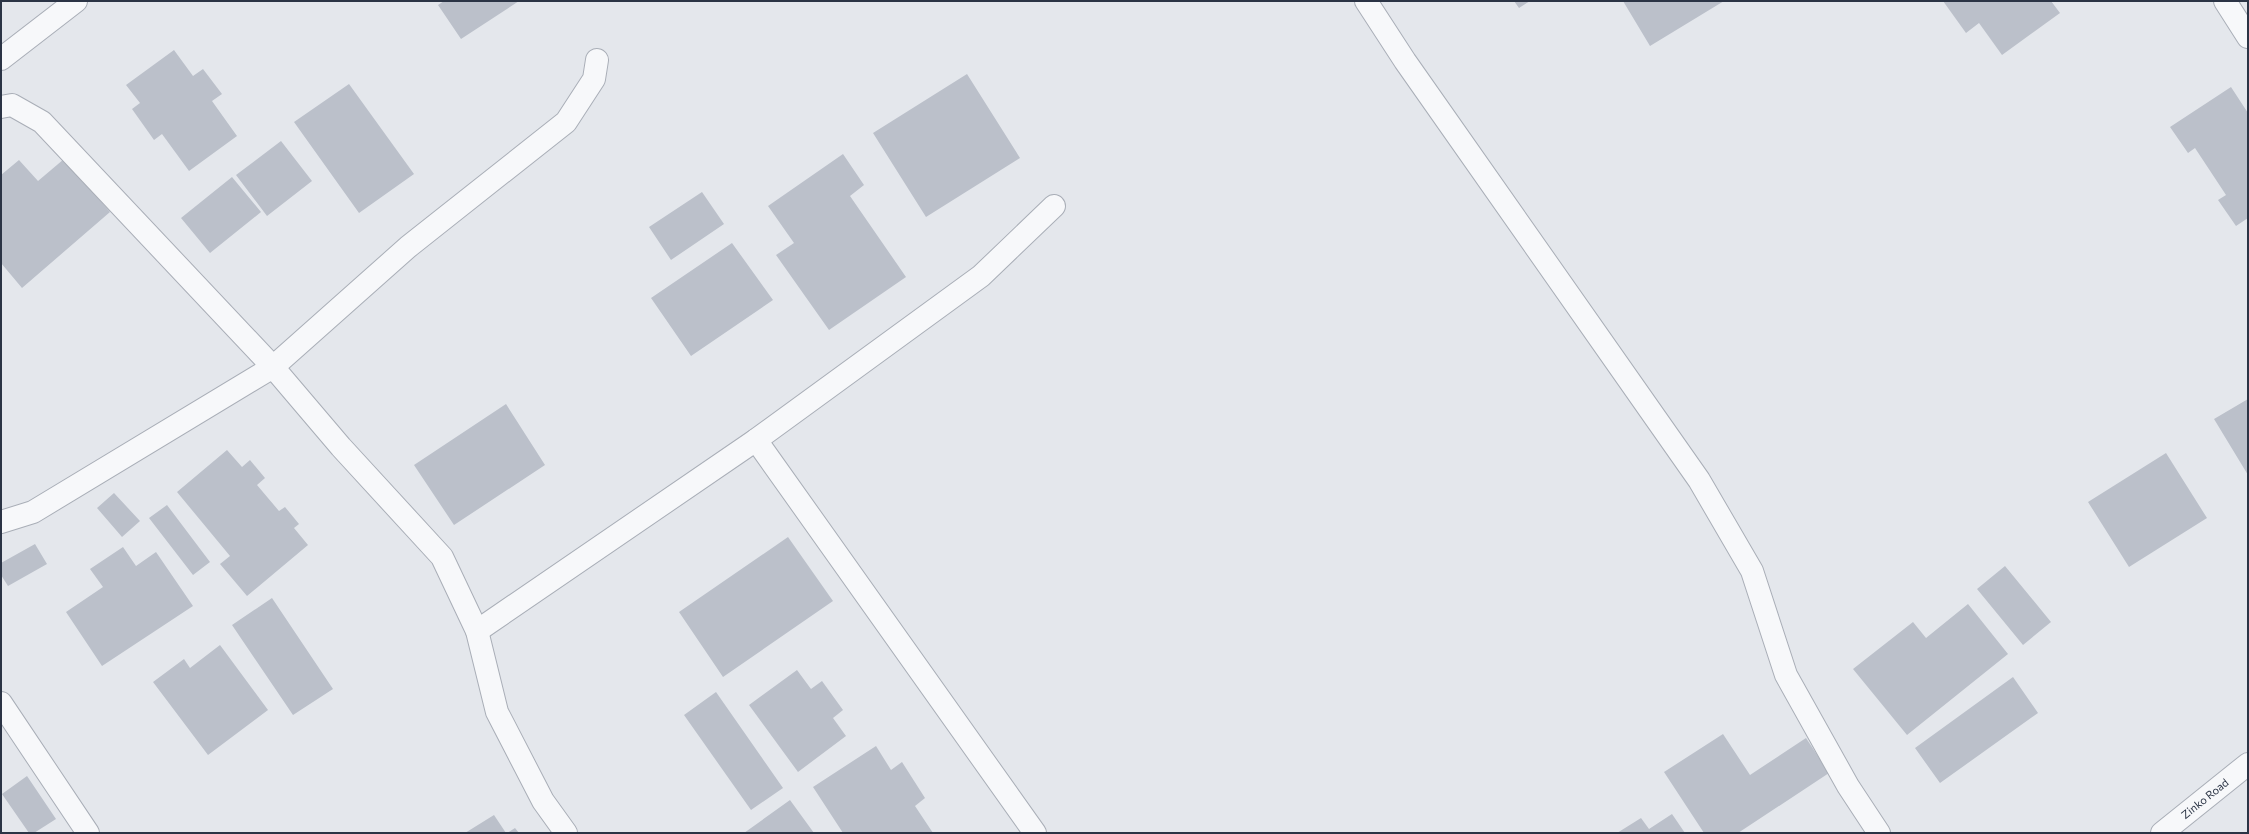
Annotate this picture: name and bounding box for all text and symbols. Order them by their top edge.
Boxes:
street label: Zinko Road [2178,775,2231,821]

